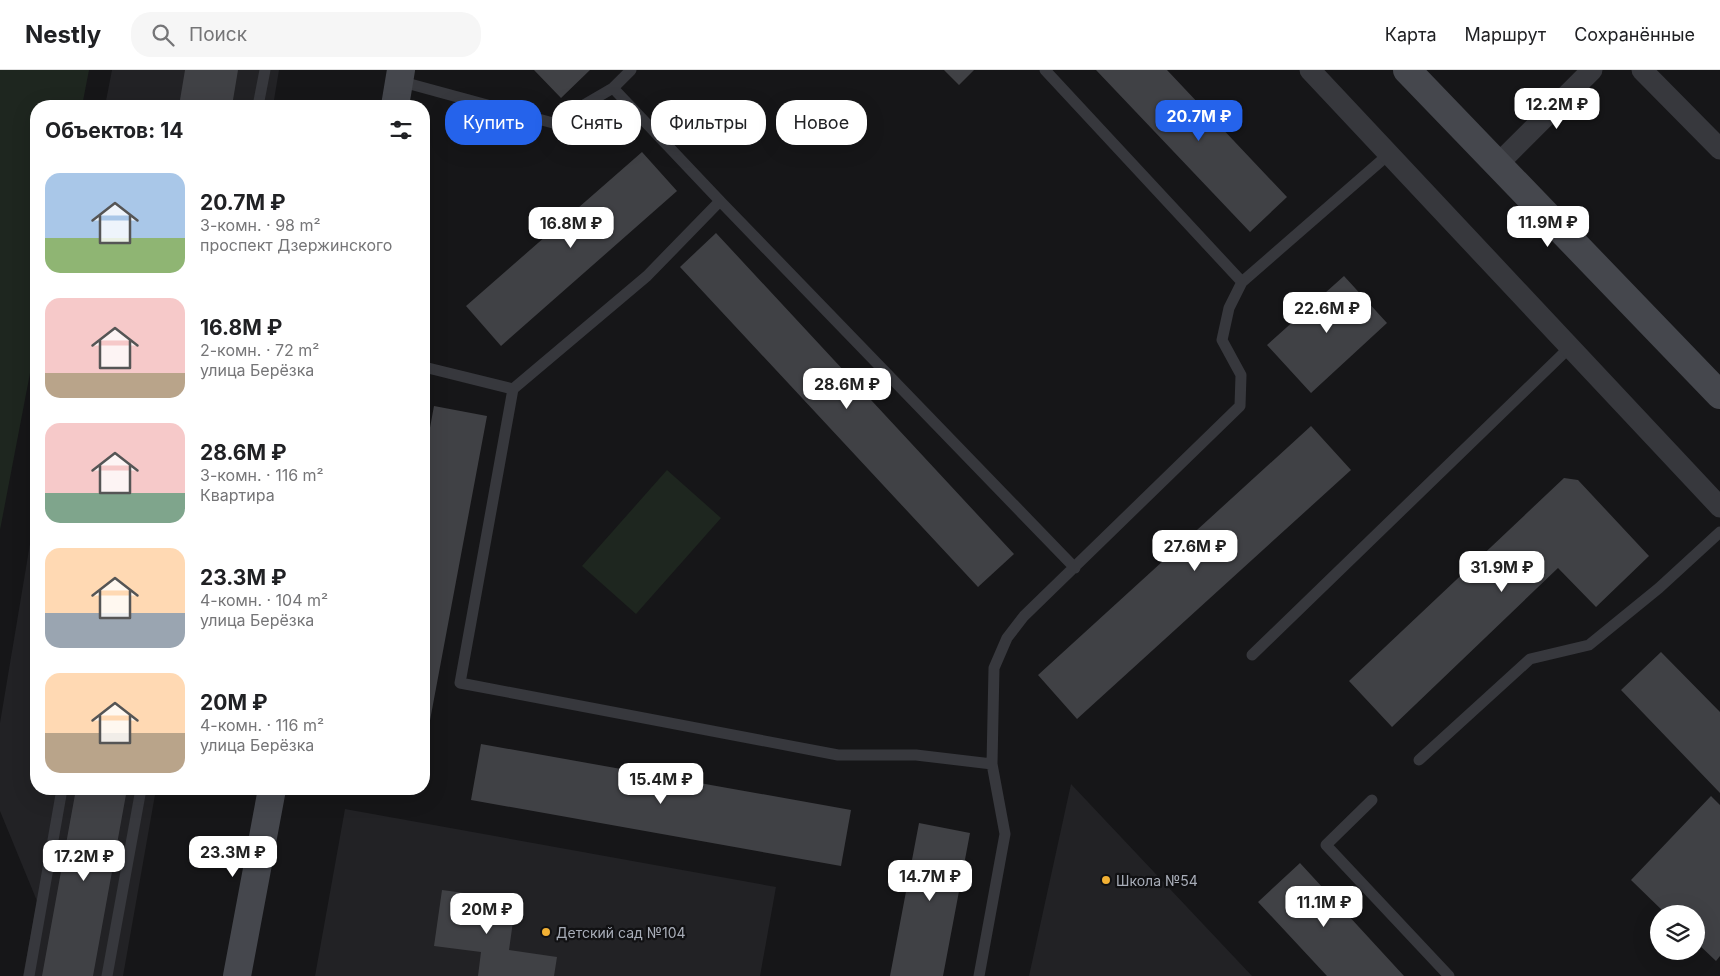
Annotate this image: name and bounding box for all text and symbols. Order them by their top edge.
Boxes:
search box [131,12,481,57]
text: Nestly [25,20,101,49]
icon: search [149,21,177,49]
text: Поиск [189,23,247,46]
text: Карта [1385,24,1437,45]
text: Маршрут [1465,24,1546,45]
text: Сохранённые [1574,24,1695,45]
pin: 12.2M ₽ [1511,88,1603,130]
text: 12.2M ₽ [1526,94,1588,114]
chip: Купить [445,100,542,145]
chip: Снять [552,100,641,145]
chip: Фильтры [651,100,766,145]
chip: Новое [776,100,867,145]
pin: 20.7M ₽ [1153,100,1245,142]
text: 20.7M ₽ [1166,106,1232,126]
icon: filters [387,116,415,144]
text: Объектов: 14 [45,118,183,143]
text: 20.7M ₽ [200,190,286,215]
icon: home [85,193,145,253]
pin: 16.8M ₽ [525,206,617,249]
pin: 11.9M ₽ [1502,206,1594,248]
text: 11.9M ₽ [1518,212,1578,232]
text: 16.8M ₽ [540,213,602,233]
text: 3-комн. · 98 m² [200,215,321,235]
text: проспект Дзержинского [200,235,392,255]
pin: 22.6M ₽ [1281,292,1373,334]
text: 22.6M ₽ [1294,298,1360,318]
text: 16.8M ₽ [200,315,282,340]
icon: home [85,318,145,378]
text: 2-комн. · 72 m² [200,340,319,360]
text: улица Берёзка [200,360,314,380]
pin: 28.6M ₽ [801,368,893,410]
text: 28.6M ₽ [814,374,880,394]
text: 28.6M ₽ [200,440,287,465]
icon: home [85,443,145,503]
text: 3-комн. · 116 m² [200,465,324,485]
text: Квартира [200,485,275,505]
pin: 27.6M ₽ [1149,530,1241,572]
text: 27.6M ₽ [1163,536,1227,556]
pin: 31.9M ₽ [1456,550,1548,593]
text: 31.9M ₽ [1470,557,1534,577]
text: 23.3M ₽ [200,565,287,590]
icon: home [85,568,145,628]
text: 4-комн. · 104 m² [200,590,328,610]
text: улица Берёзка [200,610,314,630]
text: 20M ₽ [200,690,268,715]
icon: home [85,693,145,753]
text: 4-комн. · 116 m² [200,715,324,735]
text: улица Берёзка [200,735,314,755]
pin: 15.4M ₽ [615,762,707,805]
text: 15.4M ₽ [629,769,693,789]
pin: 23.3M ₽ [187,836,279,878]
pin: 17.2M ₽ [38,840,130,882]
text: 23.3M ₽ [200,842,266,862]
text: 17.2M ₽ [54,846,114,866]
pin: 14.7M ₽ [884,860,976,902]
text: 14.7M ₽ [899,866,961,886]
place label: Школа №54 [1116,872,1198,889]
marker: Школа №54 [1100,874,1112,886]
pin: 11.1M ₽ [1278,886,1370,928]
pin: 20M ₽ [452,892,522,935]
text: 11.1M ₽ [1296,892,1352,912]
text: 20M ₽ [461,899,513,919]
map controls [1650,905,1705,960]
button: layers [1650,905,1705,960]
place label: Детский сад №104 [556,924,686,941]
marker: Детский сад №104 [540,926,552,938]

